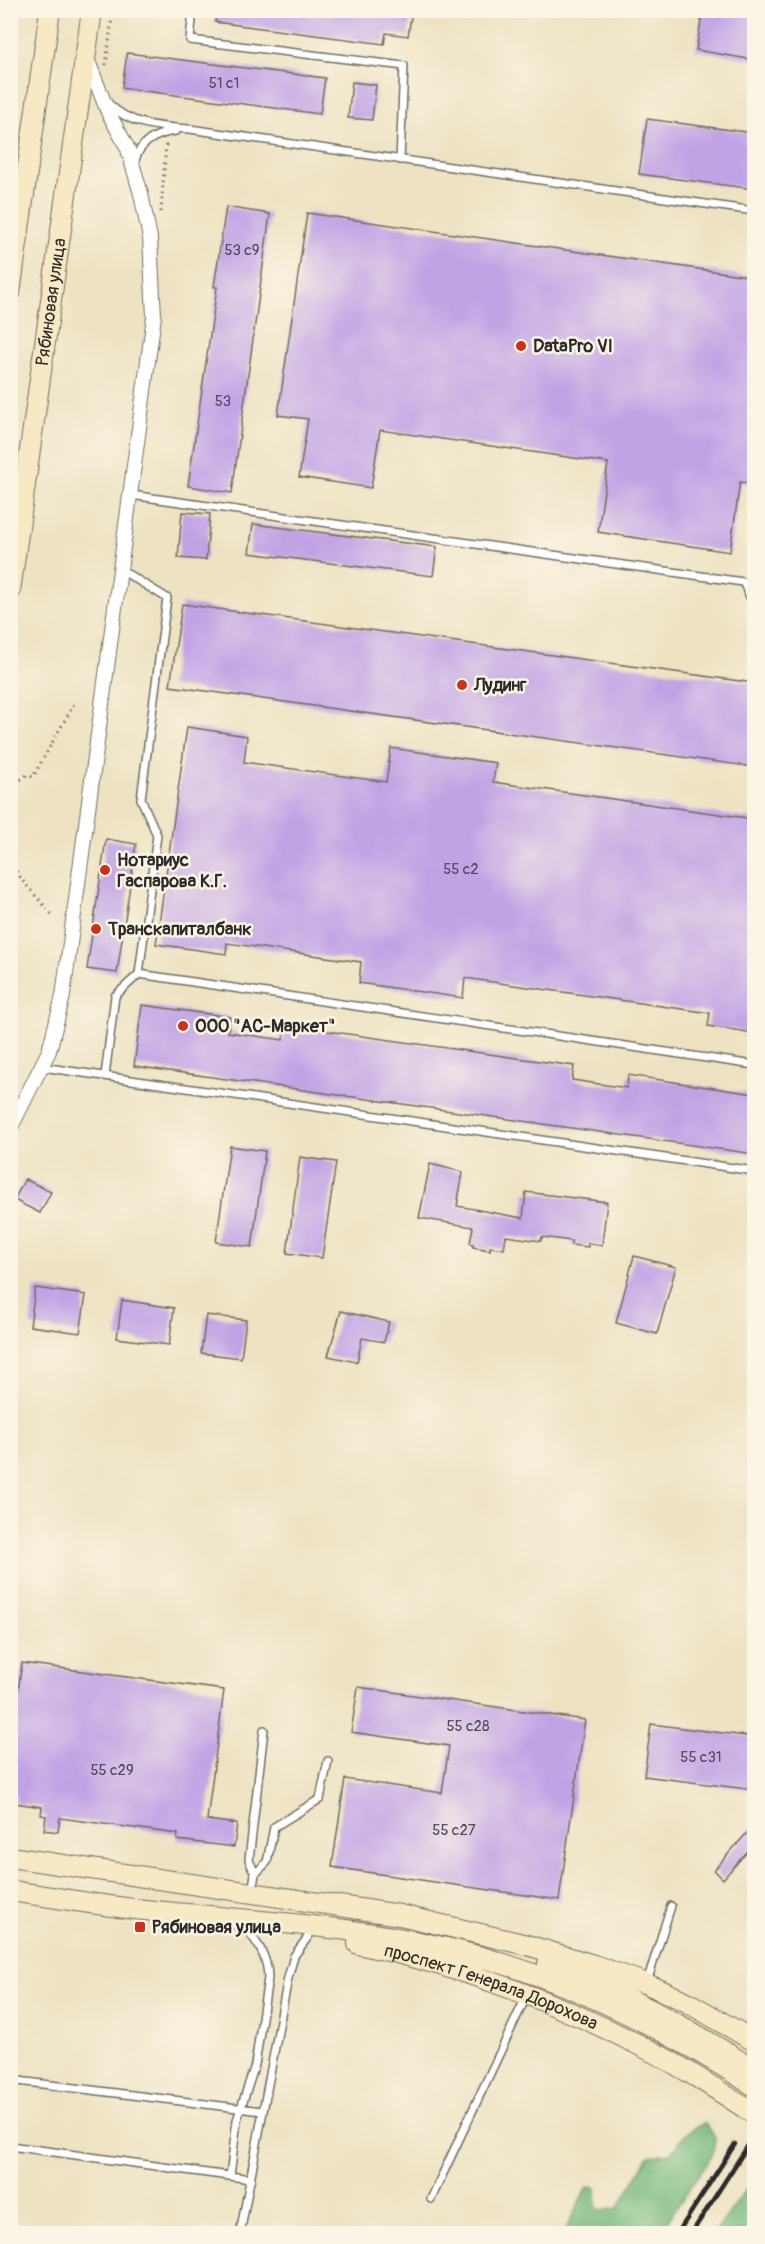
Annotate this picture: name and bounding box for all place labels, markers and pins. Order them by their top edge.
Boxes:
place label: DataPro VI [533,335,613,358]
marker: DataPro VI [514,339,528,353]
place label: Лудинг [473,674,527,697]
marker: Лудинг [455,678,469,692]
place label: Нотариус Гаспарова К.Г. [117,849,227,893]
marker: Нотариус Гаспарова К.Г. [98,863,112,877]
place label: Транскапиталбанк [107,918,252,941]
marker: Транскапиталбанк [89,922,103,936]
place label: ООО "АС-Маркет" [195,1015,335,1038]
marker: ООО "АС-Маркет" [176,1019,190,1033]
place label: Рябиновая улица [152,1916,281,1939]
marker: Рябиновая улица [133,1920,147,1934]

